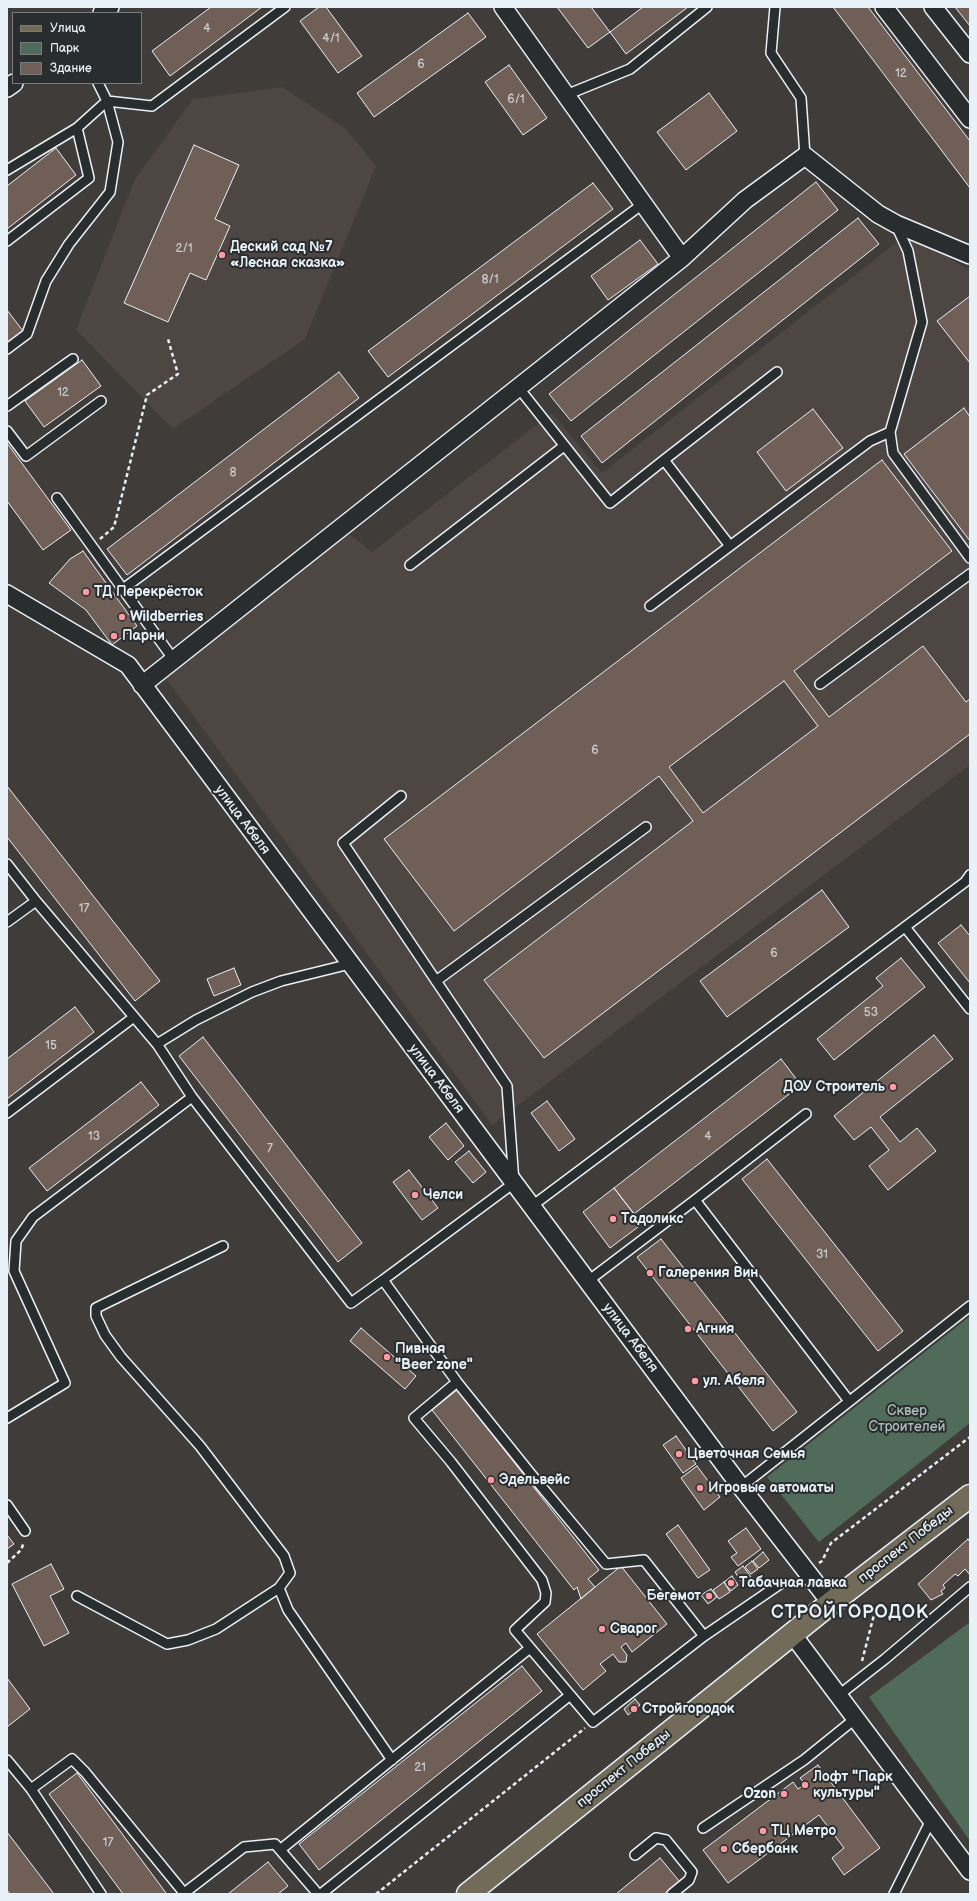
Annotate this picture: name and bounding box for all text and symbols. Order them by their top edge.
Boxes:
legend [12,12,142,84]
text: Улица [50,21,86,36]
house number: 4 [203,22,211,36]
house number: 4/1 [322,32,340,46]
text: Парк [50,41,79,56]
house number: 6 [417,58,425,72]
text: Здание [50,61,92,76]
house number: 12 [895,67,907,81]
house number: 6/1 [507,93,525,107]
place label: Деский сад №7 «Лесная сказка» [230,239,345,272]
house number: 2/1 [175,242,193,256]
marker: Деский сад №7 «Лесная сказка» [217,250,227,260]
house number: 8/1 [481,273,499,287]
house number: 12 [57,386,69,400]
house number: 8 [230,466,236,480]
place label: ТД Перекрёсток [94,584,203,600]
marker: ТД Перекрёсток [81,587,91,597]
place label: Wildberries [130,609,203,625]
marker: Wildberries [117,612,127,622]
place label: Парни [122,628,165,644]
marker: Парни [109,631,119,641]
house number: 6 [591,744,599,758]
street label: улица Абеля [211,782,273,858]
house number: 17 [79,902,89,916]
house number: 6 [770,947,778,961]
house number: 53 [864,1006,878,1020]
house number: 15 [45,1039,57,1053]
street label: улица Абеля [405,1041,467,1117]
place label: ДОУ Строитель [783,1079,885,1095]
marker: ДОУ Строитель [888,1082,898,1092]
house number: 13 [88,1130,100,1144]
house number: 4 [704,1130,712,1144]
house number: 7 [267,1142,273,1156]
place label: Челси [423,1187,463,1203]
marker: Челси [410,1190,420,1200]
place label: Тадоликс [621,1211,683,1227]
marker: Тадоликс [608,1214,618,1224]
house number: 31 [816,1248,828,1262]
place label: Галерения Вин [658,1265,758,1281]
marker: Галерения Вин [645,1268,655,1278]
street label: улица Абеля [599,1300,661,1376]
place label: Агния [696,1321,734,1337]
marker: Агния [683,1324,693,1334]
place label: Пивная "Beer zone" [395,1341,473,1374]
marker: Пивная "Beer zone" [382,1352,392,1362]
place label: ул. Абеля [703,1373,765,1389]
marker: ул. Абеля [690,1376,700,1386]
park label: Сквер Строителей [868,1403,946,1436]
place label: Цветочная Семья [687,1446,805,1462]
marker: Цветочная Семья [674,1449,684,1459]
place label: Эдельвейс [499,1472,570,1488]
marker: Эдельвейс [486,1475,496,1485]
place label: Игровые автоматы [708,1480,834,1496]
marker: Игровые автоматы [695,1483,705,1493]
street label: проспект Победы [855,1503,957,1587]
place label: Табачная лавка [739,1575,847,1591]
marker: Табачная лавка [726,1578,736,1588]
place label: Бегемот [646,1588,701,1604]
marker: Бегемот [704,1591,714,1601]
district label: СТРОЙГОРОДОК [771,1602,929,1624]
place label: Сварог [610,1621,657,1637]
marker: Сварог [597,1624,607,1634]
place label: Стройгородок [642,1701,734,1717]
marker: Стройгородок [629,1704,639,1714]
street label: проспект Победы [574,1726,674,1812]
house number: 21 [414,1761,426,1775]
place label: Лофт "Парк культуры" [813,1769,893,1802]
marker: Лофт "Парк культуры" [800,1780,810,1790]
place label: Ozon [743,1786,776,1802]
marker: Ozon [779,1789,789,1799]
place label: ТЦ Метро [771,1823,836,1839]
marker: ТЦ Метро [758,1826,768,1836]
house number: 17 [103,1836,113,1850]
place label: Сбербанк [732,1841,798,1857]
marker: Сбербанк [719,1844,729,1854]

